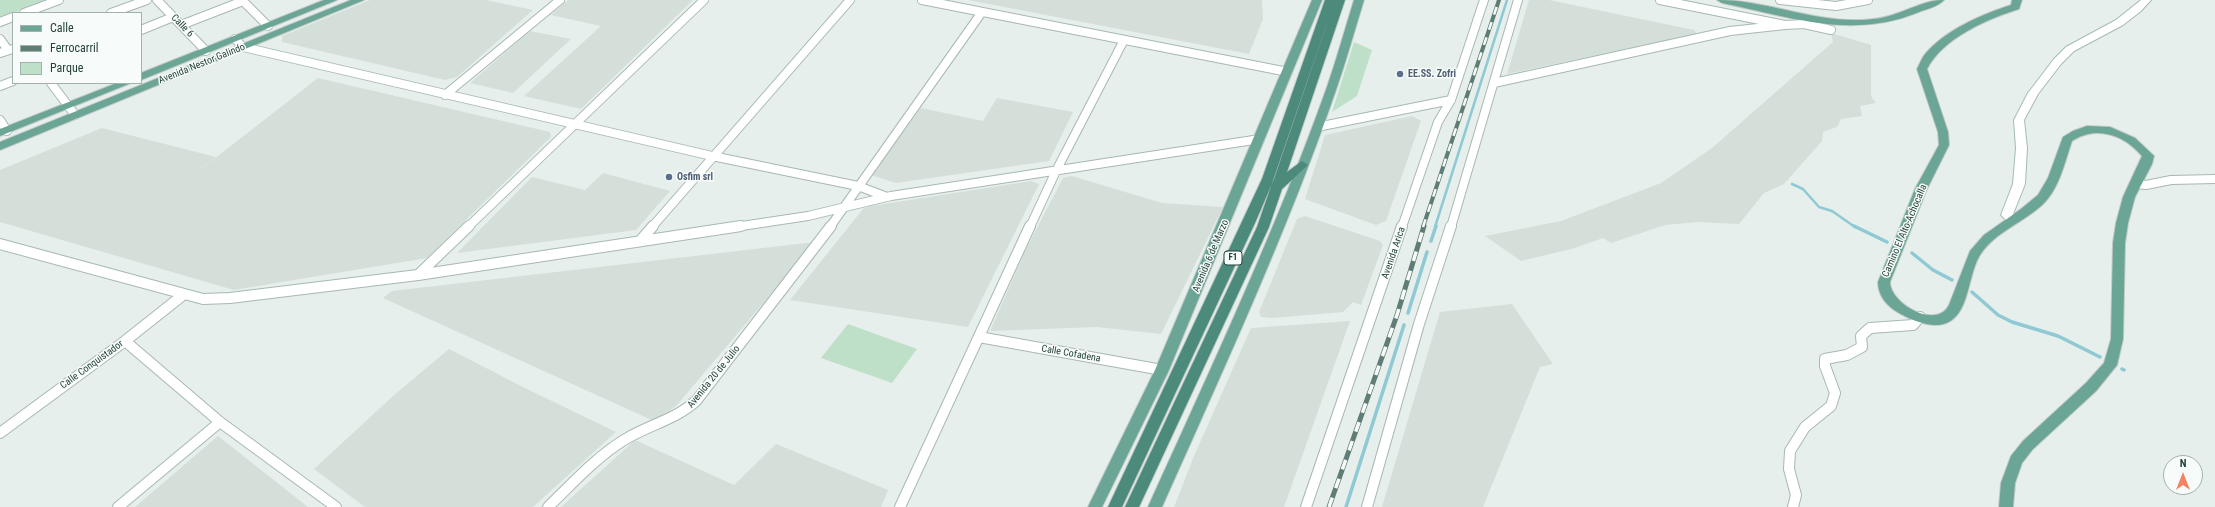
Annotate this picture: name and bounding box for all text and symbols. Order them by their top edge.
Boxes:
legend [12,12,142,84]
street label: Calle 6 [168,12,196,40]
text: Calle [50,21,74,35]
text: Ferrocarril [50,41,99,55]
street label: Avenida Nestor Galindo [157,41,247,87]
text: Parque [50,61,83,75]
place label: EE.SS. Zofri [1408,68,1456,80]
marker: EE.SS. Zofri [1395,69,1405,79]
place label: Osfim srl [677,171,713,183]
marker: Osfim srl [664,172,674,182]
street label: Camino El Alto-Achocalla [1880,183,1930,279]
street label: Avenida 6 de Marzo [1190,218,1232,294]
street label: Avenida Arica [1380,225,1408,281]
road number: F1 [1224,251,1242,265]
street label: Calle Conquistador [58,338,126,392]
street label: Avenida 20 de Julio [685,343,743,411]
street label: Calle Cofadena [1040,343,1102,365]
north arrow [2163,455,2203,495]
text: N [2180,457,2186,470]

